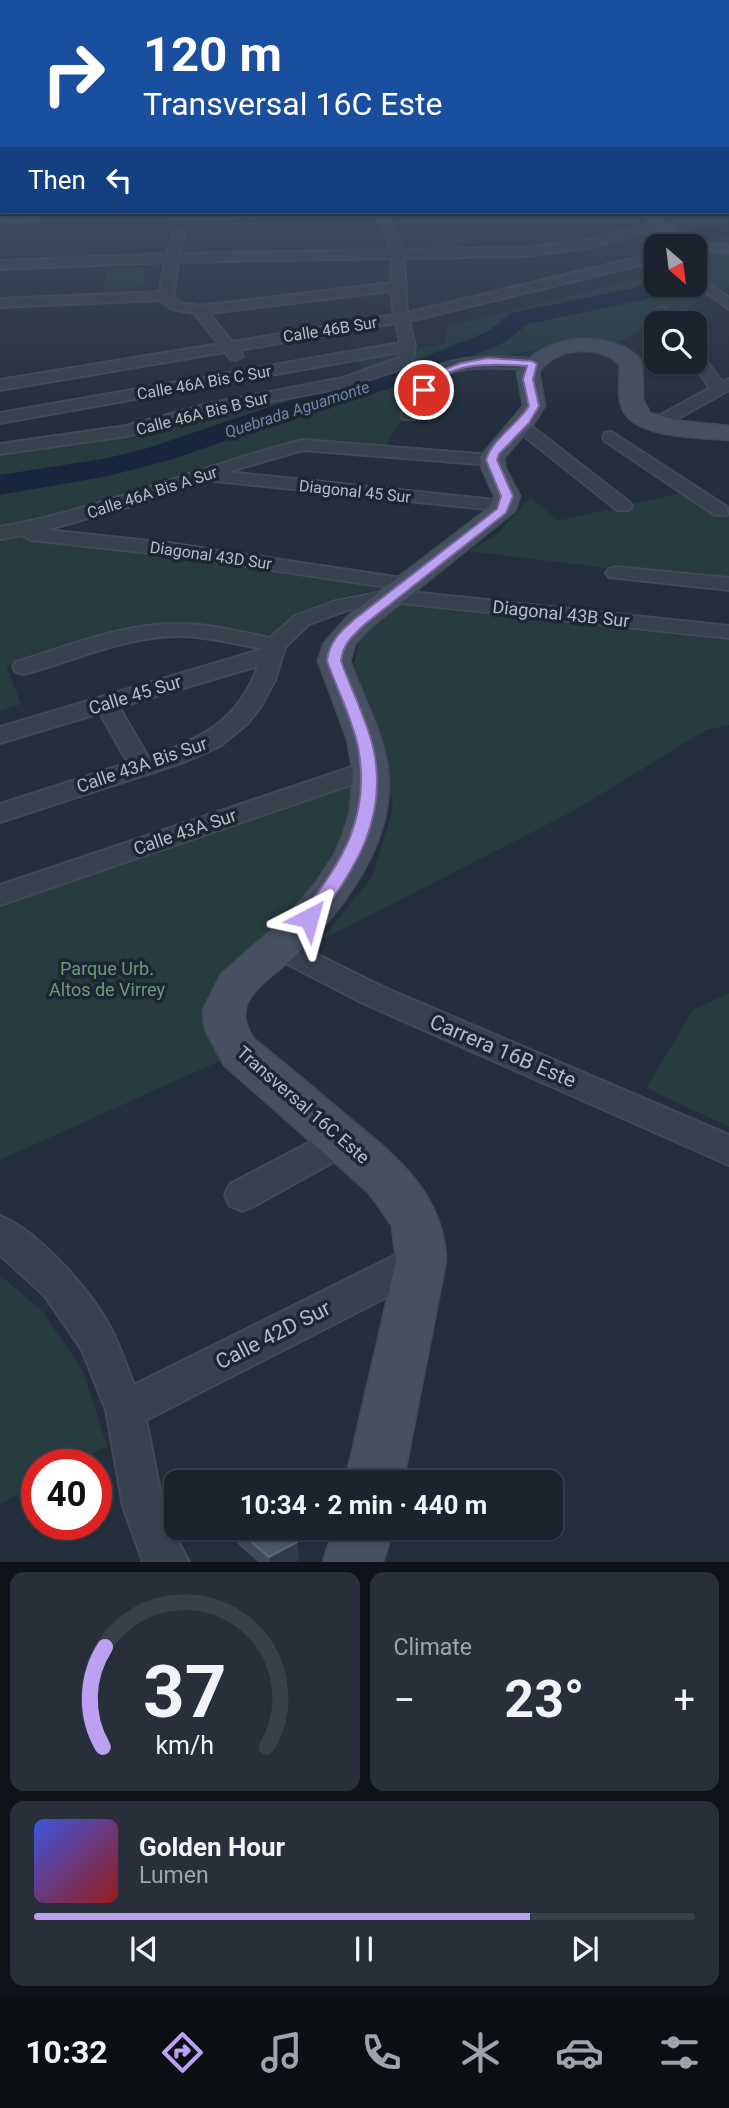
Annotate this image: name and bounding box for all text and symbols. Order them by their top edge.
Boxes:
text: 120 m [143,26,282,83]
icon: right [28,28,119,119]
text: Transversal 16C Este [143,85,442,123]
icon: left [100,161,138,199]
text: Then [28,165,86,195]
north arrow [644,234,707,298]
map controls [644,234,707,374]
button: search [644,311,707,374]
street label: Calle 46B Sur [282,313,379,346]
pin [394,360,454,420]
street label: Calle 46A Bis C Sur [135,361,273,404]
icon: arrive [405,371,443,409]
water label: Quebrada Aguamonte [222,377,372,442]
street label: Calle 46A Bis B Sur [134,388,271,439]
street label: Calle 46A Bis A Sur [85,462,220,523]
street label: Diagonal 45 Sur [298,476,412,507]
street label: Diagonal 43D Sur [149,538,274,574]
street label: Diagonal 43B Sur [492,596,631,631]
street label: Calle 45 Sur [86,670,184,719]
street label: Calle 43A Bis Sur [74,732,210,797]
street label: Calle 43A Sur [131,804,239,859]
position arrow [272,881,346,955]
park label: Parque Urb. Altos de Virrey [49,958,165,1000]
street label: Carrera 16B Este [426,1009,580,1093]
street label: Transversal 16C Este [233,1041,374,1168]
street label: Calle 42D Sur [212,1296,334,1374]
speed limit sign: 40 [21,1449,112,1540]
text: 10:34 · 2 min · 440 m [240,1490,487,1520]
text: Climate [394,1634,472,1661]
text: 37 [143,1650,227,1736]
text: 23° [504,1669,584,1730]
text: − [394,1678,415,1722]
text: + [673,1678,695,1722]
text: km/h [155,1731,214,1760]
text: Golden Hour [139,1832,285,1862]
text: Lumen [139,1862,209,1889]
icon: previous [125,1930,163,1968]
icon: pause [345,1930,383,1968]
icon: next [566,1930,604,1968]
icon: directions [158,2028,207,2077]
icon: music [257,2028,306,2077]
icon: phone [357,2028,406,2077]
icon: climate [456,2028,505,2077]
icon: car [555,2028,604,2077]
icon: filters [655,2028,704,2077]
text: 10:32 [25,2033,108,2071]

